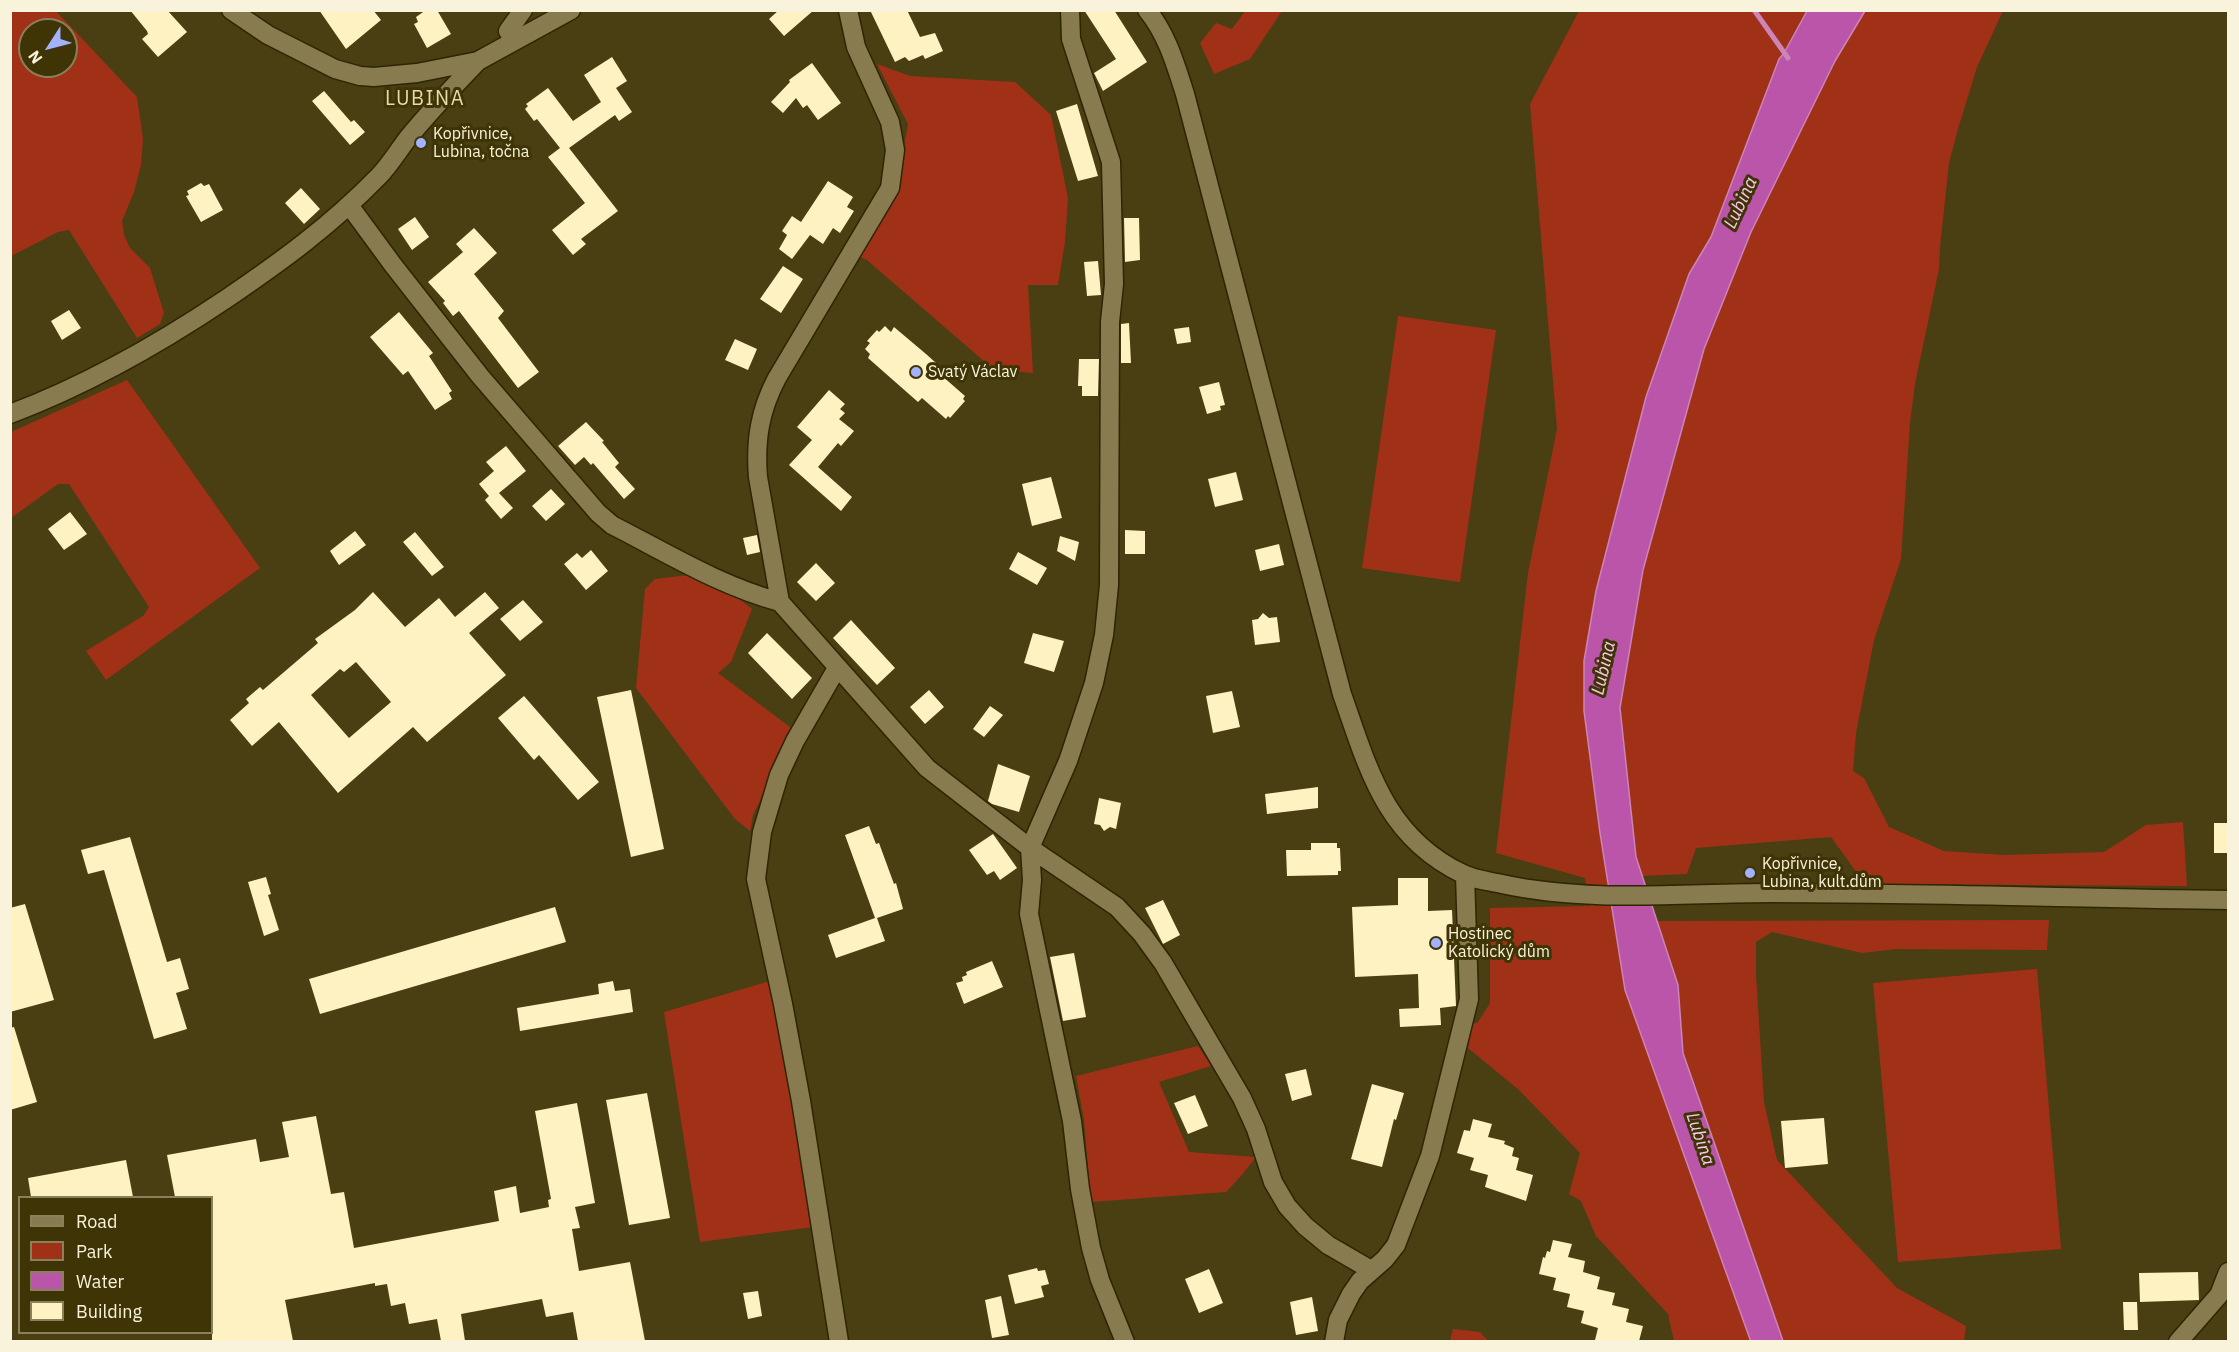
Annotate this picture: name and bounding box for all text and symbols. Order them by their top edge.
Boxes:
north arrow [18,18,78,78]
text: N [24,47,47,68]
district label: LUBINA [385,87,465,111]
place label: Kopřivnice, Lubina, točna [433,124,529,162]
marker: Kopřivnice, Lubina, točna [414,136,428,150]
water label: Lubina [1720,174,1762,232]
place label: Svatý Václav [928,362,1017,382]
marker: Svatý Václav [909,365,923,379]
water label: Lubina [1587,639,1621,697]
place label: Kopřivnice, Lubina, kult.dům [1762,854,1882,892]
marker: Kopřivnice, Lubina, kult.dům [1743,866,1757,880]
place label: Hostinec Katolický dům [1448,924,1550,962]
marker: Hostinec Katolický dům [1429,936,1443,950]
water label: Lubina [1681,1110,1719,1168]
legend [18,1196,213,1334]
text: Road [76,1210,117,1233]
text: Park [76,1240,112,1263]
text: Water [76,1270,124,1293]
text: Building [76,1300,142,1323]

